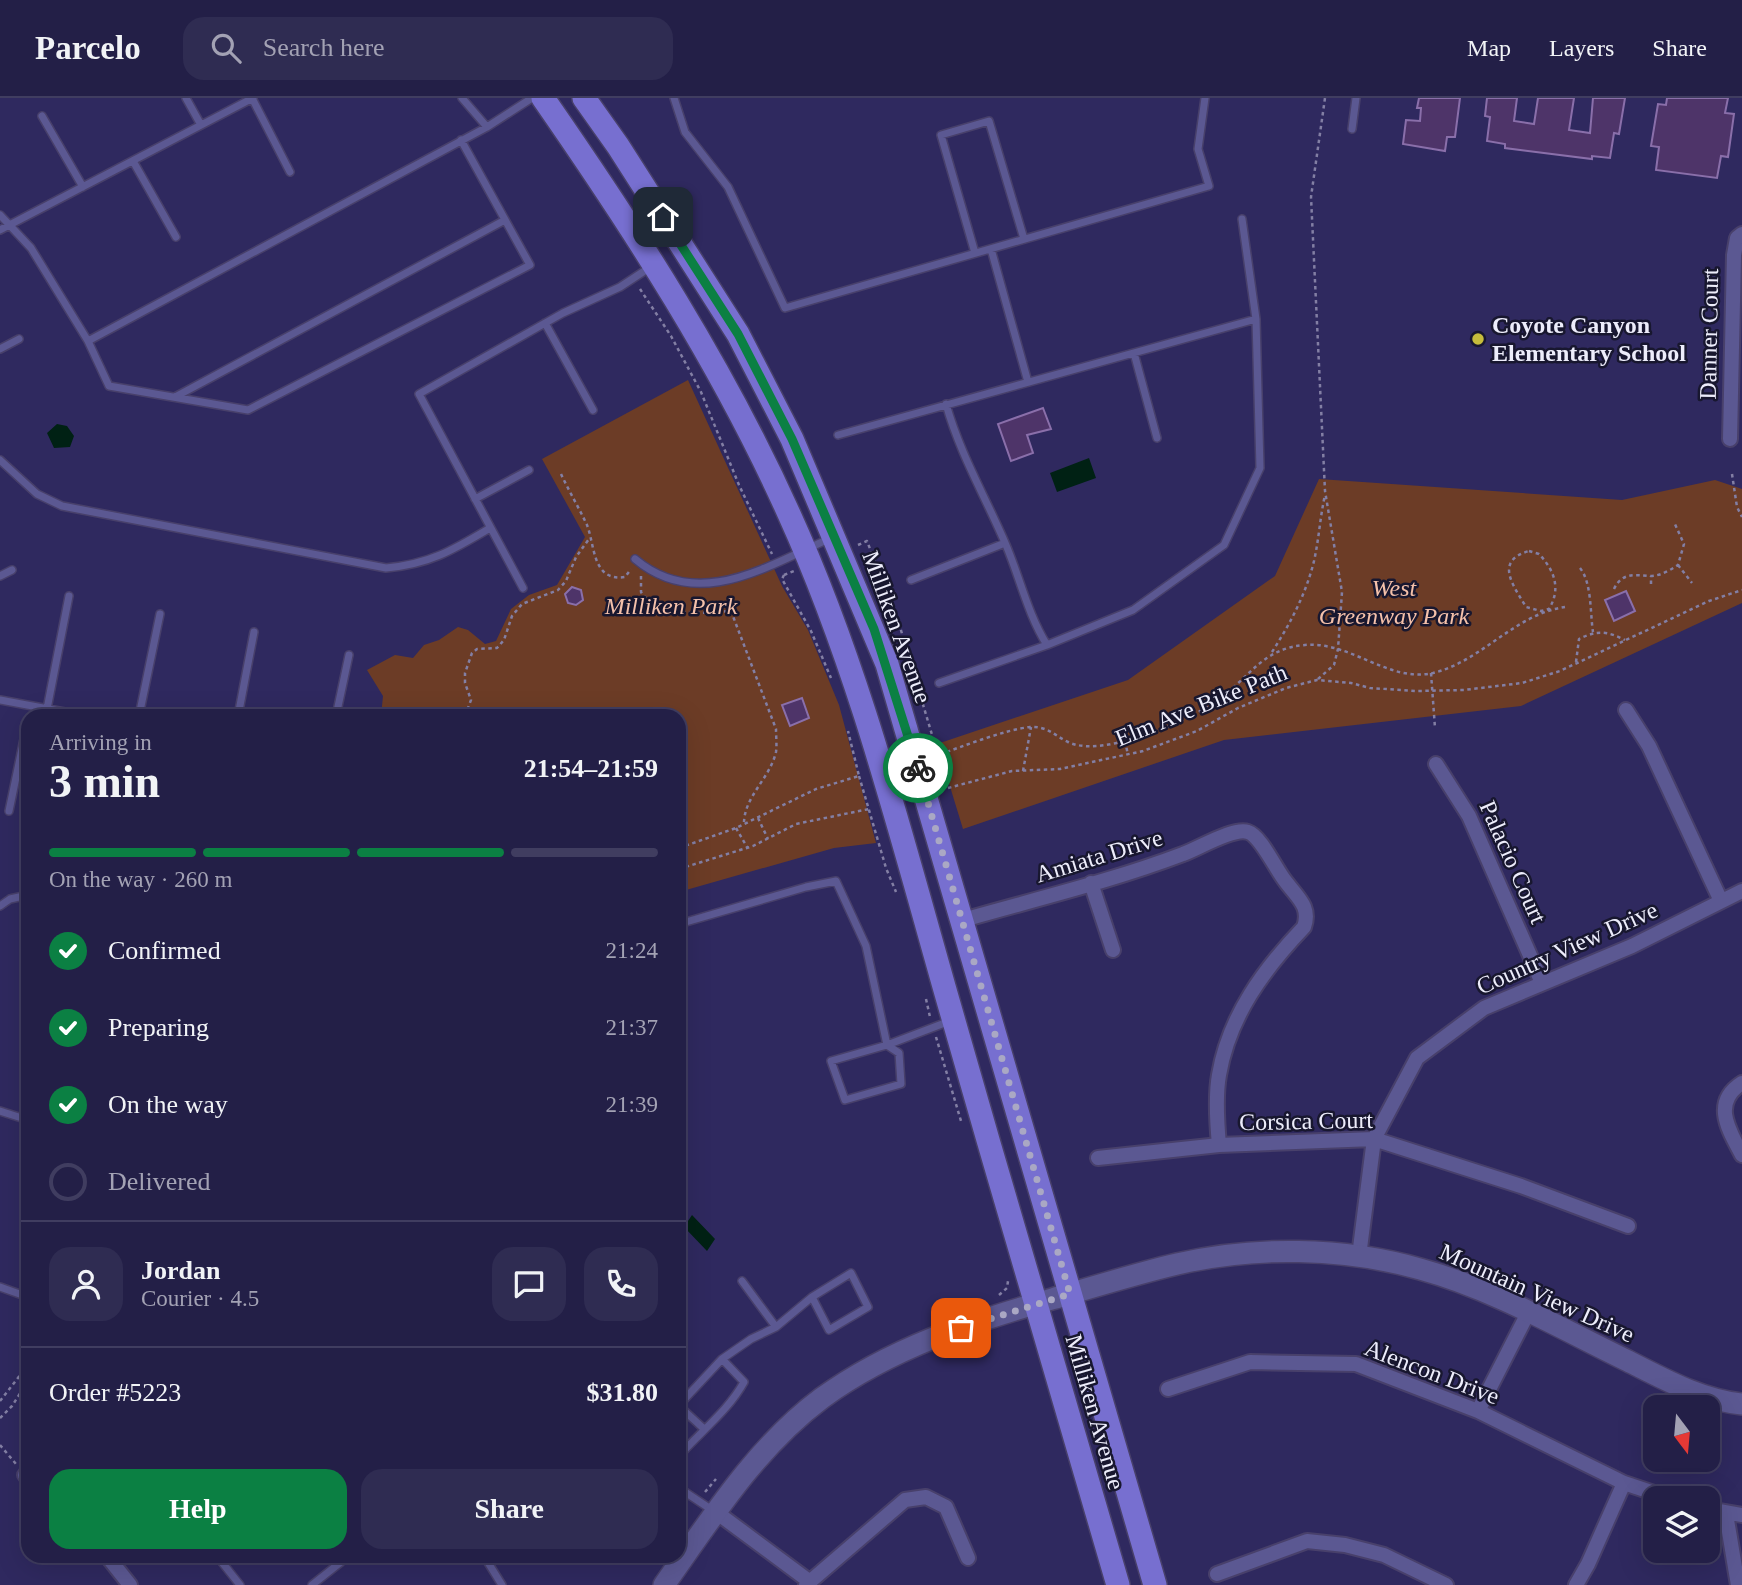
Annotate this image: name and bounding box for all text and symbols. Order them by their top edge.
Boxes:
search box [183,17,673,80]
icon: search [207,29,245,67]
text: Parcelo [35,30,141,66]
text: Search here [263,33,385,62]
text: Map [1467,35,1511,61]
text: Layers [1549,35,1614,61]
text: Share [1652,35,1707,61]
pin [633,187,693,247]
icon: home [644,198,682,236]
street label: Danner Court [1695,268,1723,400]
place label: Coyote Canyon Elementary School [1492,312,1686,366]
marker: Coyote Canyon Elementary School [1470,331,1486,347]
street label: Milliken Avenue [857,547,937,707]
park label: West Greenway Park [1319,575,1470,629]
park label: Milliken Park [604,593,738,619]
street label: Elm Ave Bike Path [1111,659,1291,751]
text: Arriving in [49,730,152,755]
courier [883,733,953,803]
icon: bike [899,749,937,787]
text: 21:54–21:59 [524,754,658,783]
text: 3 min [49,756,160,807]
street label: Palacio Court [1474,797,1552,928]
street label: Amiata Drive [1032,824,1166,888]
text: On the way · 260 m [49,867,232,892]
street label: Country View Drive [1472,896,1662,1000]
icon: check [49,932,87,970]
text: Confirmed [108,936,221,965]
text: 21:24 [606,938,658,963]
icon: check [49,1009,87,1047]
text: Preparing [108,1013,209,1042]
text: 21:37 [606,1015,658,1040]
icon: check [49,1086,87,1124]
text: On the way [108,1090,228,1119]
text: 21:39 [606,1092,658,1117]
street label: Corsica Court [1239,1107,1374,1135]
text: Delivered [108,1167,211,1196]
street label: Mountain View Drive [1436,1238,1638,1348]
button: person [49,1247,123,1321]
button: chat [492,1247,566,1321]
button: phone [584,1247,658,1321]
text: Jordan [141,1256,220,1285]
text: Courier · 4.5 [141,1286,259,1311]
pin [931,1298,991,1358]
icon: bag [942,1309,980,1347]
street label: Milliken Avenue [1060,1331,1130,1493]
street label: Alencon Drive [1361,1334,1503,1410]
text: Order #5223 [49,1378,181,1407]
text: $31.80 [587,1378,658,1407]
north arrow [1643,1395,1720,1472]
map controls [1643,1395,1720,1563]
button: Help [49,1469,347,1549]
button: Share [361,1469,658,1549]
button: layers [1643,1486,1720,1563]

